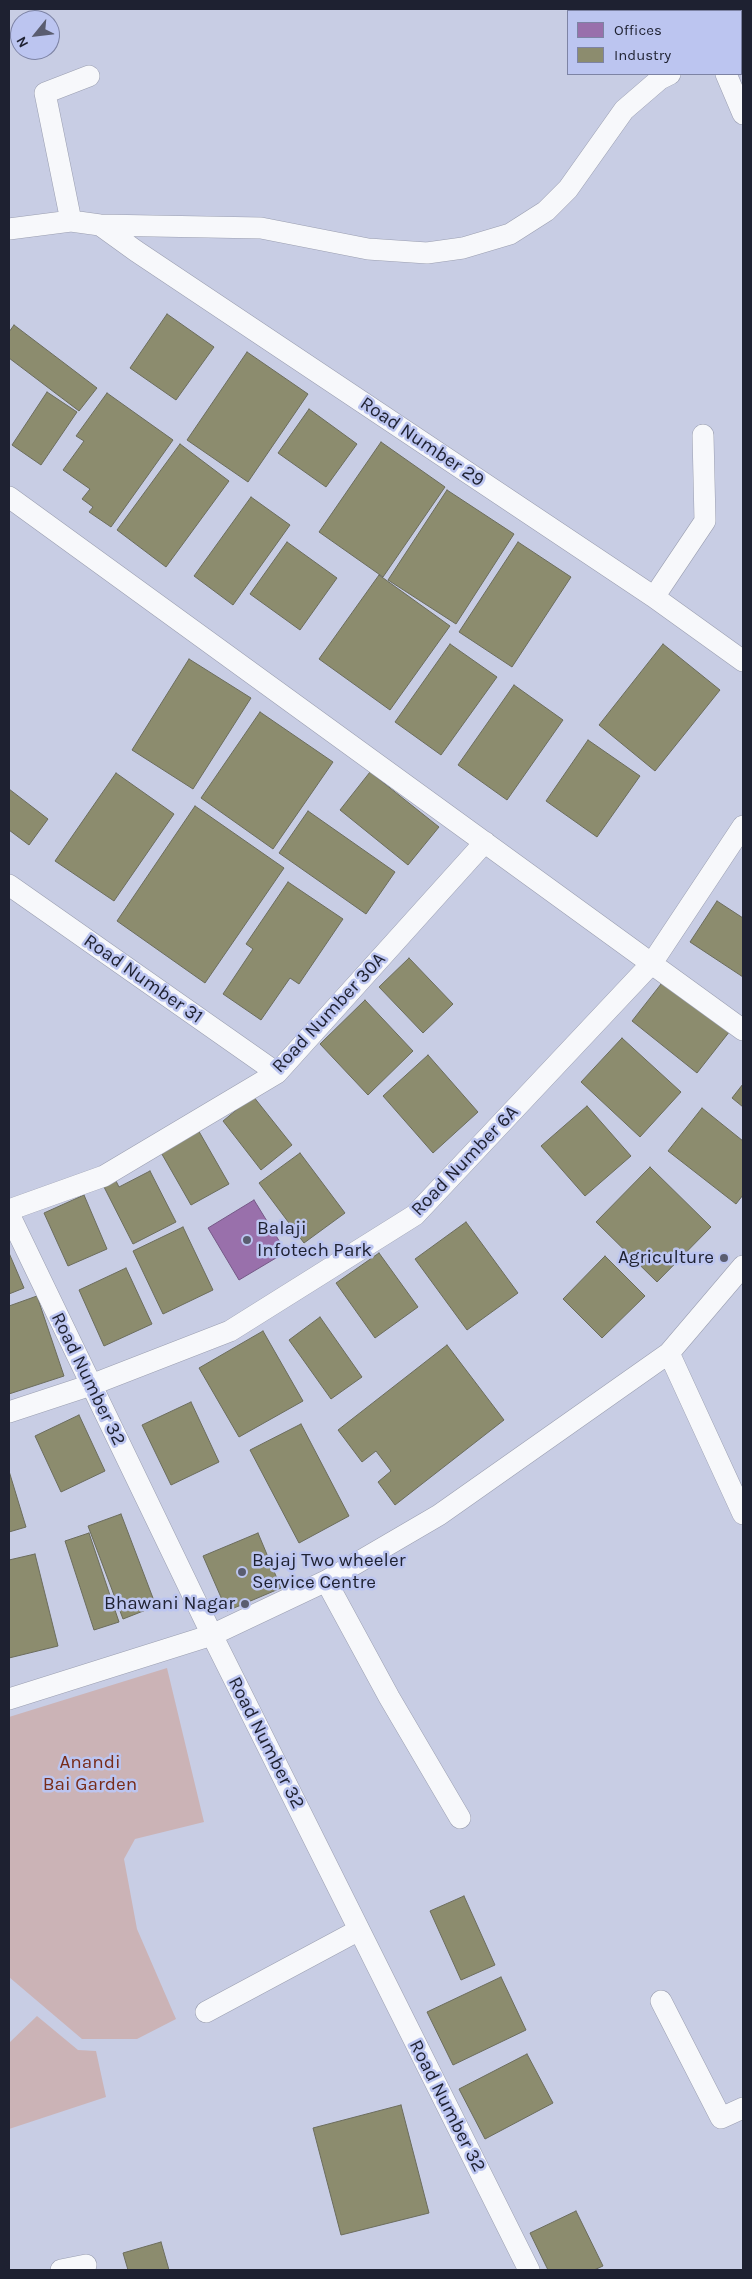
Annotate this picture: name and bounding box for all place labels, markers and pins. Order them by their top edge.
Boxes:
place label: Balaji Infotech Park [257,1218,372,1262]
marker: Balaji Infotech Park [241,1234,253,1246]
place label: Agriculture [618,1247,714,1269]
marker: Agriculture [718,1252,730,1264]
place label: Bajaj Two wheeler Service Centre [252,1550,406,1594]
marker: Bajaj Two wheeler Service Centre [236,1566,248,1578]
place label: Bhawani Nagar [104,1593,235,1615]
marker: Bhawani Nagar [239,1598,251,1610]

